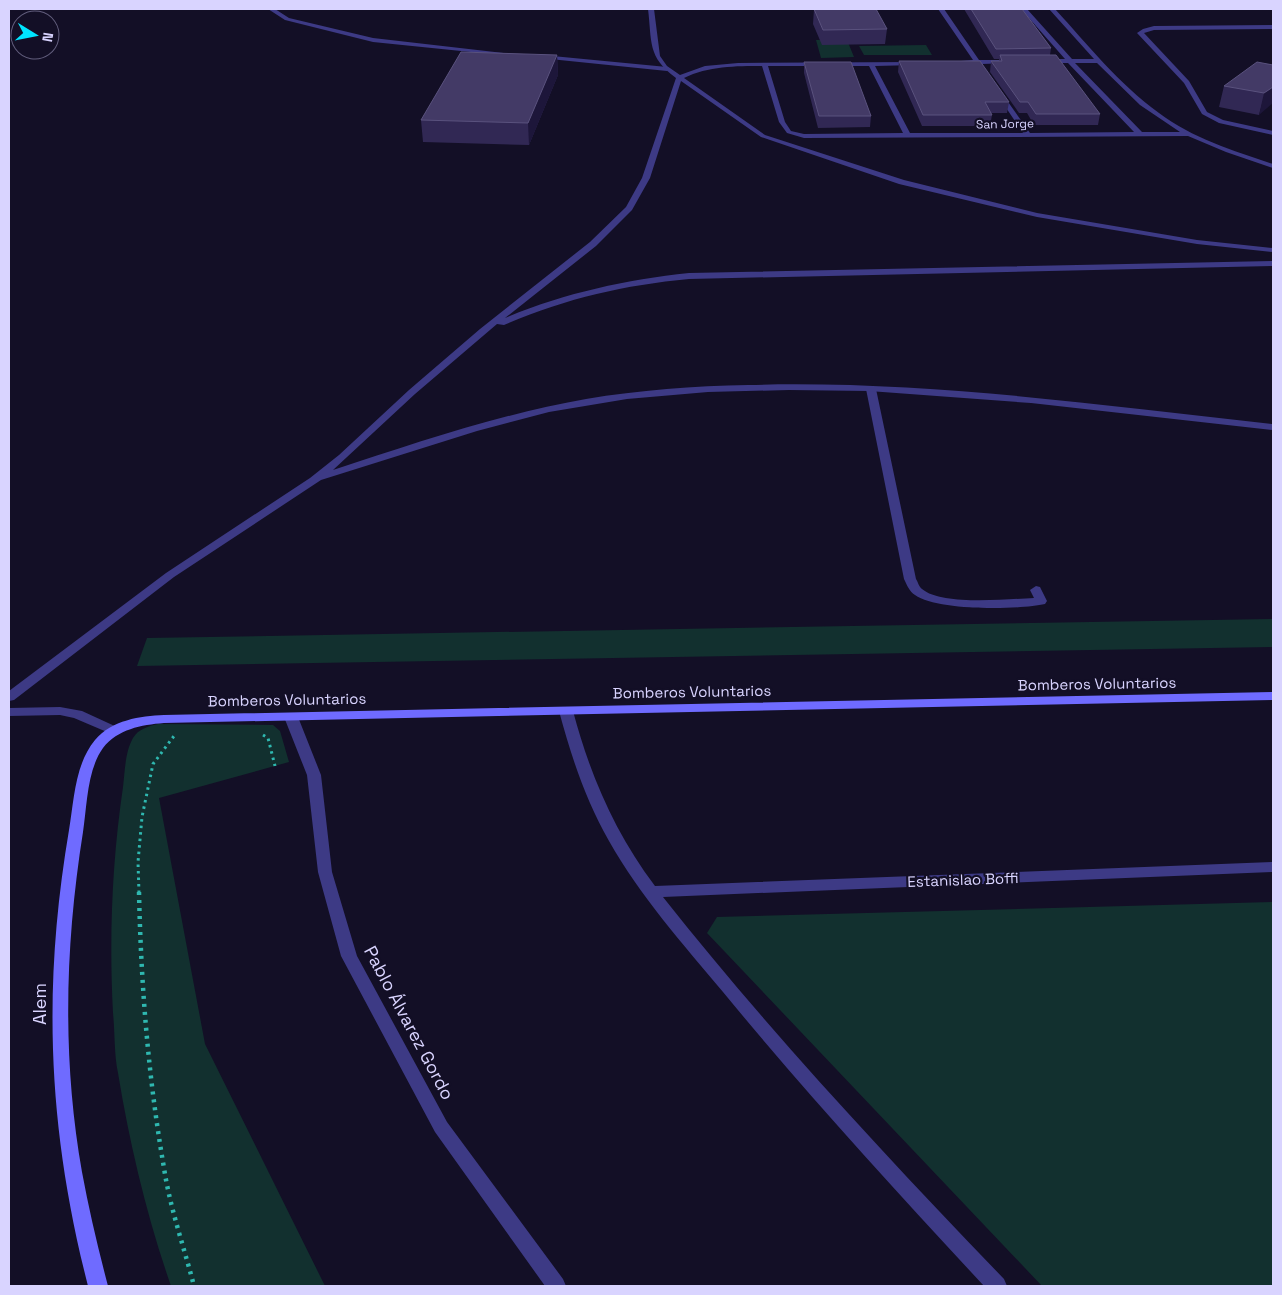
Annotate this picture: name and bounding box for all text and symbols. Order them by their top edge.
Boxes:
north arrow [10,10,60,60]
text: N [38,31,57,43]
street label: San Jorge [976,115,1034,133]
street label: Bomberos Voluntarios [1018,673,1177,694]
street label: Bomberos Voluntarios [613,681,772,702]
street label: Bomberos Voluntarios [208,689,367,710]
street label: Estanislao Boffi [907,868,1019,891]
street label: Pablo Álvarez Gordo [359,942,460,1104]
street label: Alem [28,983,51,1025]

